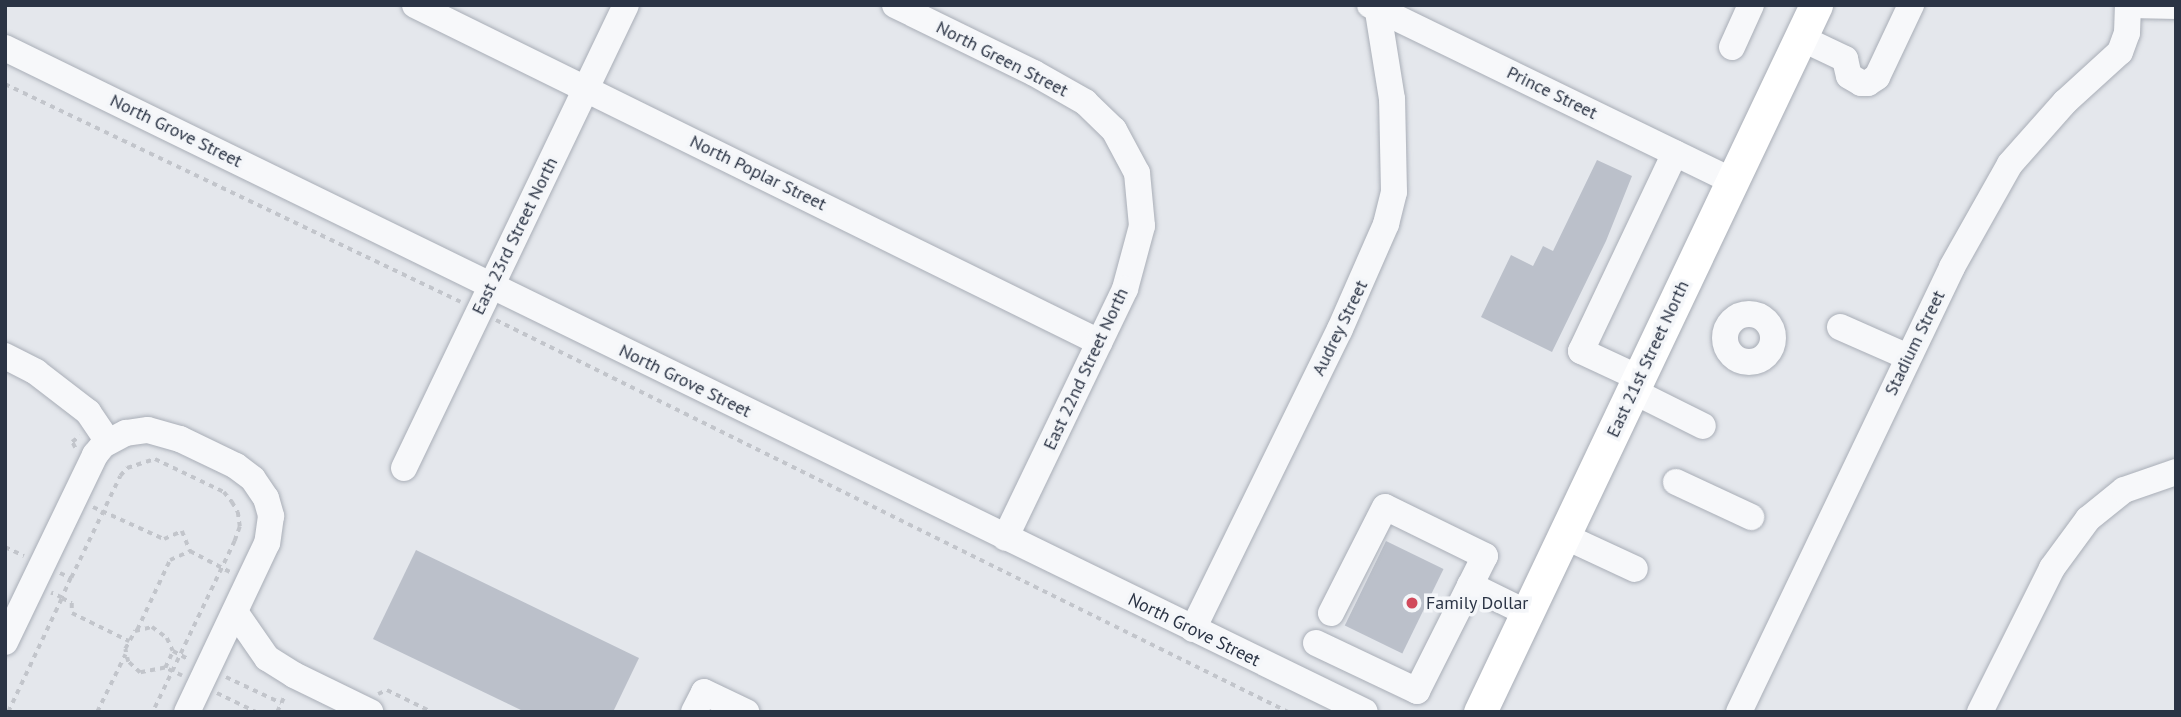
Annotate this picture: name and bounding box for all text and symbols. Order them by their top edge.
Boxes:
street label: North Green Street [932,16,1072,102]
street label: Prince Street [1503,62,1601,124]
street label: North Grove Street [106,90,246,172]
street label: North Poplar Street [686,131,830,215]
street label: East 23rd Street North [467,154,563,318]
street label: Audrey Street [1308,277,1372,379]
street label: East 21st Street North [1602,277,1694,441]
street label: East 22nd Street North [1039,285,1133,453]
street label: Stadium Street [1880,287,1950,399]
street label: North Grove Street [615,340,755,422]
street label: North Grove Street [1124,589,1264,671]
place label: Family Dollar [1426,592,1529,614]
marker: Family Dollar [1404,595,1420,611]

